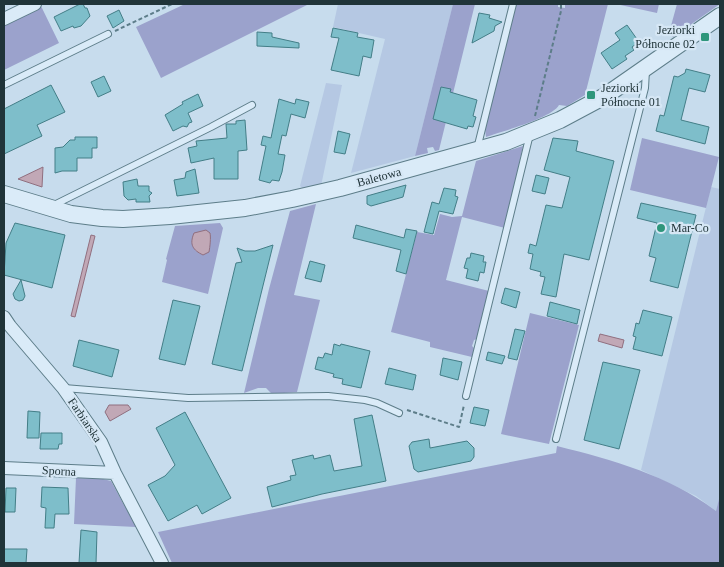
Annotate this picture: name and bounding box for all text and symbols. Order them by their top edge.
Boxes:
place label: Jeziorki Północne 02 [635,23,696,51]
marker: Jeziorki Północne 02 [699,31,711,43]
place label: Jeziorki Północne 01 [601,81,661,109]
marker: Jeziorki Północne 01 [585,89,597,101]
street label: Baletowa [355,164,403,190]
place label: Mar-Co [671,221,709,235]
marker: Mar-Co [655,222,667,234]
street label: Farbiarska [65,395,105,445]
street label: Sporna [42,463,77,479]

